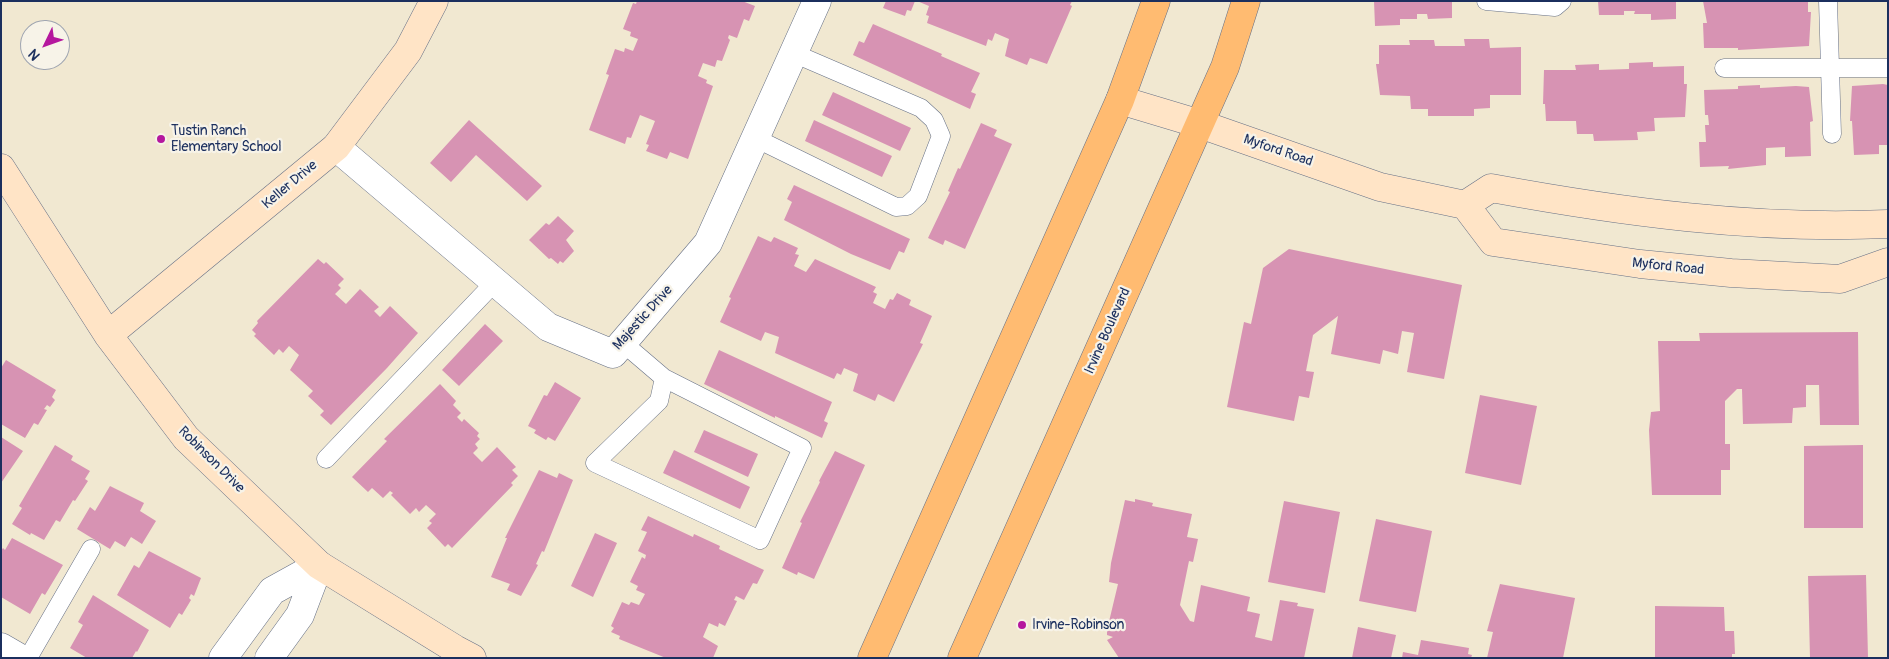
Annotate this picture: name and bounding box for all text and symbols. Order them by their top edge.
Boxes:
north arrow [20,20,70,70]
text: N [25,45,44,64]
place label: Tustin Ranch Elementary School [171,123,282,156]
street label: Myford Road [1241,131,1315,171]
marker: Tustin Ranch Elementary School [155,133,167,145]
street label: Keller Drive [259,157,321,213]
street label: Myford Road [1631,255,1705,279]
street label: Majestic Drive [610,282,676,354]
street label: Irvine Boulevard [1082,285,1134,377]
street label: Robinson Drive [174,423,248,497]
place label: Irvine-Robinson [1032,617,1124,633]
marker: Irvine-Robinson [1016,619,1028,631]

